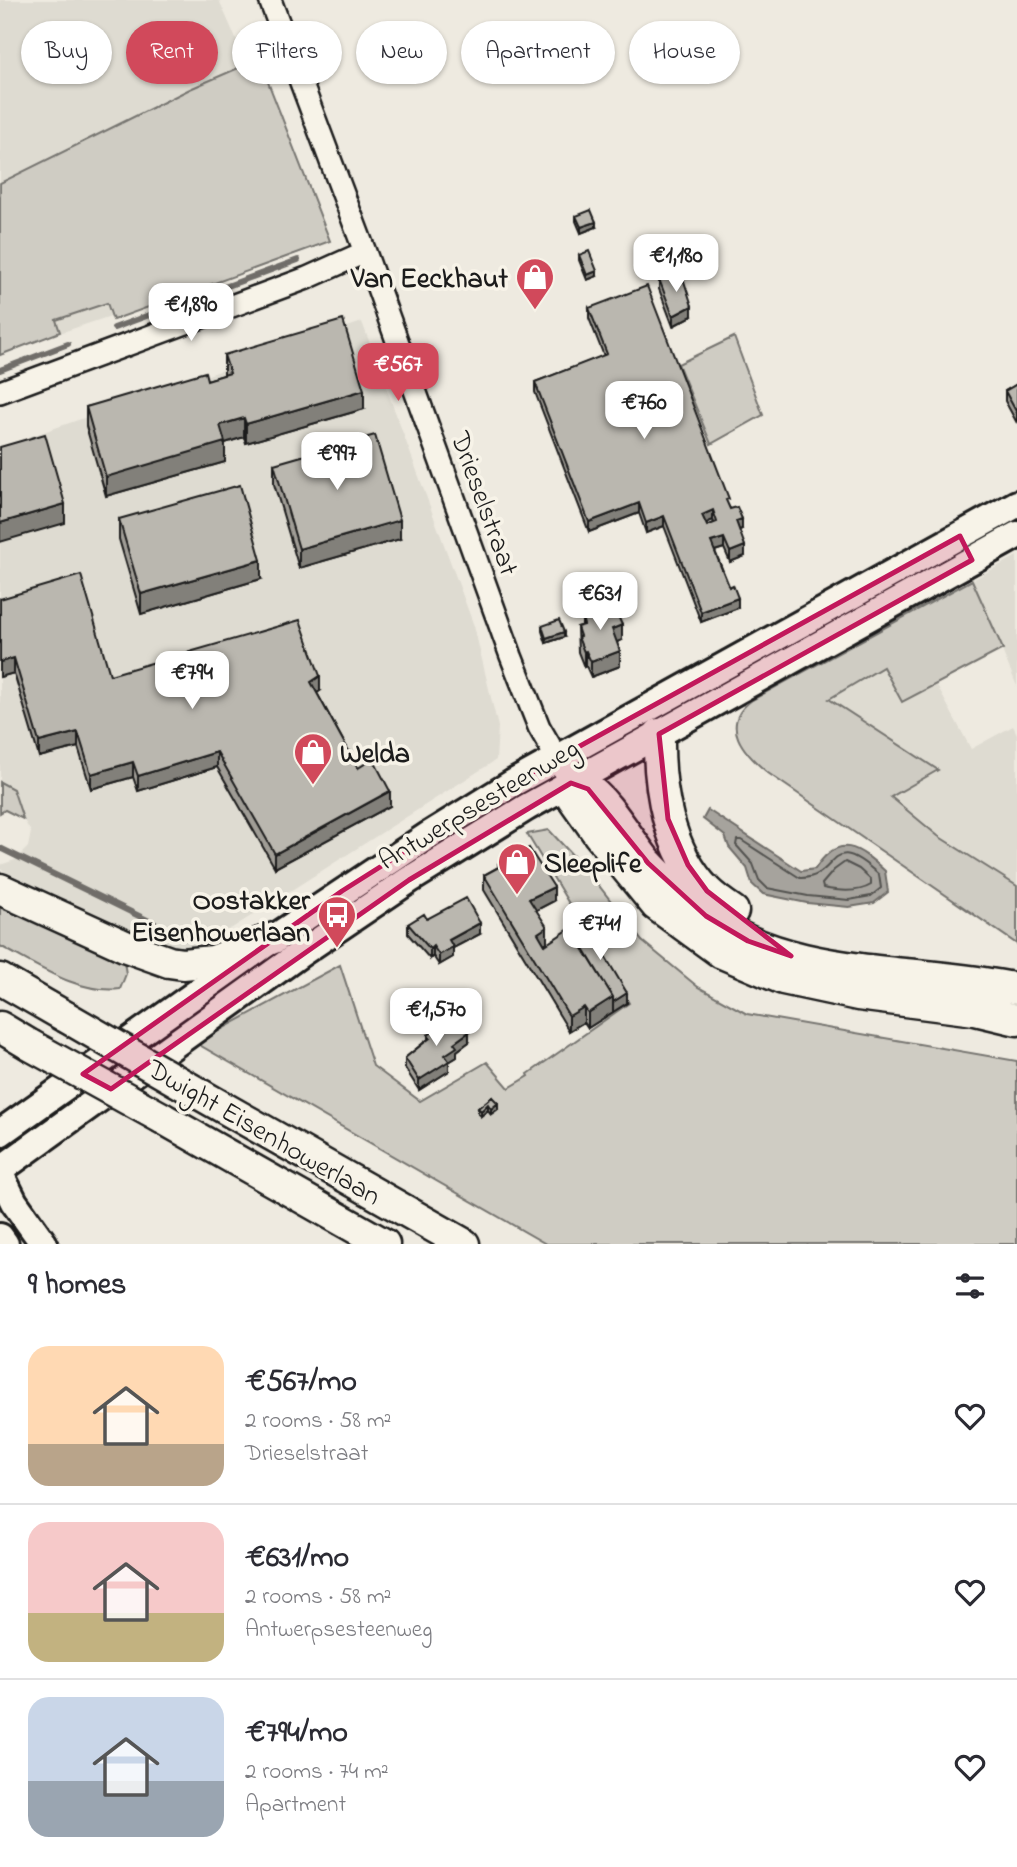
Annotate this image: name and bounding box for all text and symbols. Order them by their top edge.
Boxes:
chip: Buy [21,21,112,84]
chip: Rent [126,21,218,84]
chip: Filters [232,21,342,84]
chip: New [356,21,447,84]
chip: Apartment [461,21,615,84]
chip: House [629,21,740,84]
pin: €1,180 [619,234,733,294]
text: €1,180 [649,240,703,273]
shop icon: Van Eeckhaut [514,256,556,311]
place label: Van Eeckhaut [350,260,509,301]
pin: €1,890 [134,284,248,343]
text: €1,890 [165,289,217,322]
pin: €567 [357,344,439,403]
text: €567 [374,349,422,382]
pin: €760 [603,382,685,441]
text: €760 [621,387,667,420]
street label: Drieselstraat [437,426,528,582]
pin: €997 [296,433,378,492]
text: €997 [317,438,357,471]
pin: €631 [559,572,641,632]
text: €631 [579,578,621,611]
pin: €794 [151,652,233,711]
text: €794 [171,657,213,690]
street label: Antwerpsesteenweg [371,730,588,882]
shop icon: Welda [292,731,334,786]
place label: Welda [340,735,410,776]
shop icon: Sleeplife [496,841,538,896]
place label: Sleeplife [544,845,643,886]
place label: Oostakker Eisenhowerlaan [131,882,311,955]
bus stop icon: Oostakker Eisenhowerlaan [316,894,358,949]
pin: €741 [559,902,641,962]
text: €741 [579,908,621,941]
pin: €1,570 [379,988,493,1048]
text: €1,570 [406,994,466,1027]
street label: Dwight Eisenhowerlaan [138,1050,388,1218]
text: 9 homes [28,1264,126,1308]
icon: filters [951,1267,989,1305]
text: €567/mo [245,1361,357,1405]
icon: home [84,1374,168,1458]
icon: heart [951,1397,989,1435]
text: 2 rooms · 58 m² [245,1405,391,1438]
text: Drieselstraat [245,1438,368,1471]
text: €631/mo [245,1537,349,1581]
icon: home [84,1550,168,1634]
icon: heart [951,1573,989,1611]
text: 2 rooms · 58 m² [245,1581,391,1614]
text: Antwerpsesteenweg [245,1614,432,1647]
text: €794/mo [245,1712,348,1756]
icon: home [84,1725,168,1809]
icon: heart [951,1748,989,1786]
text: 2 rooms · 74 m² [245,1756,389,1789]
text: Apartment [245,1789,346,1822]

